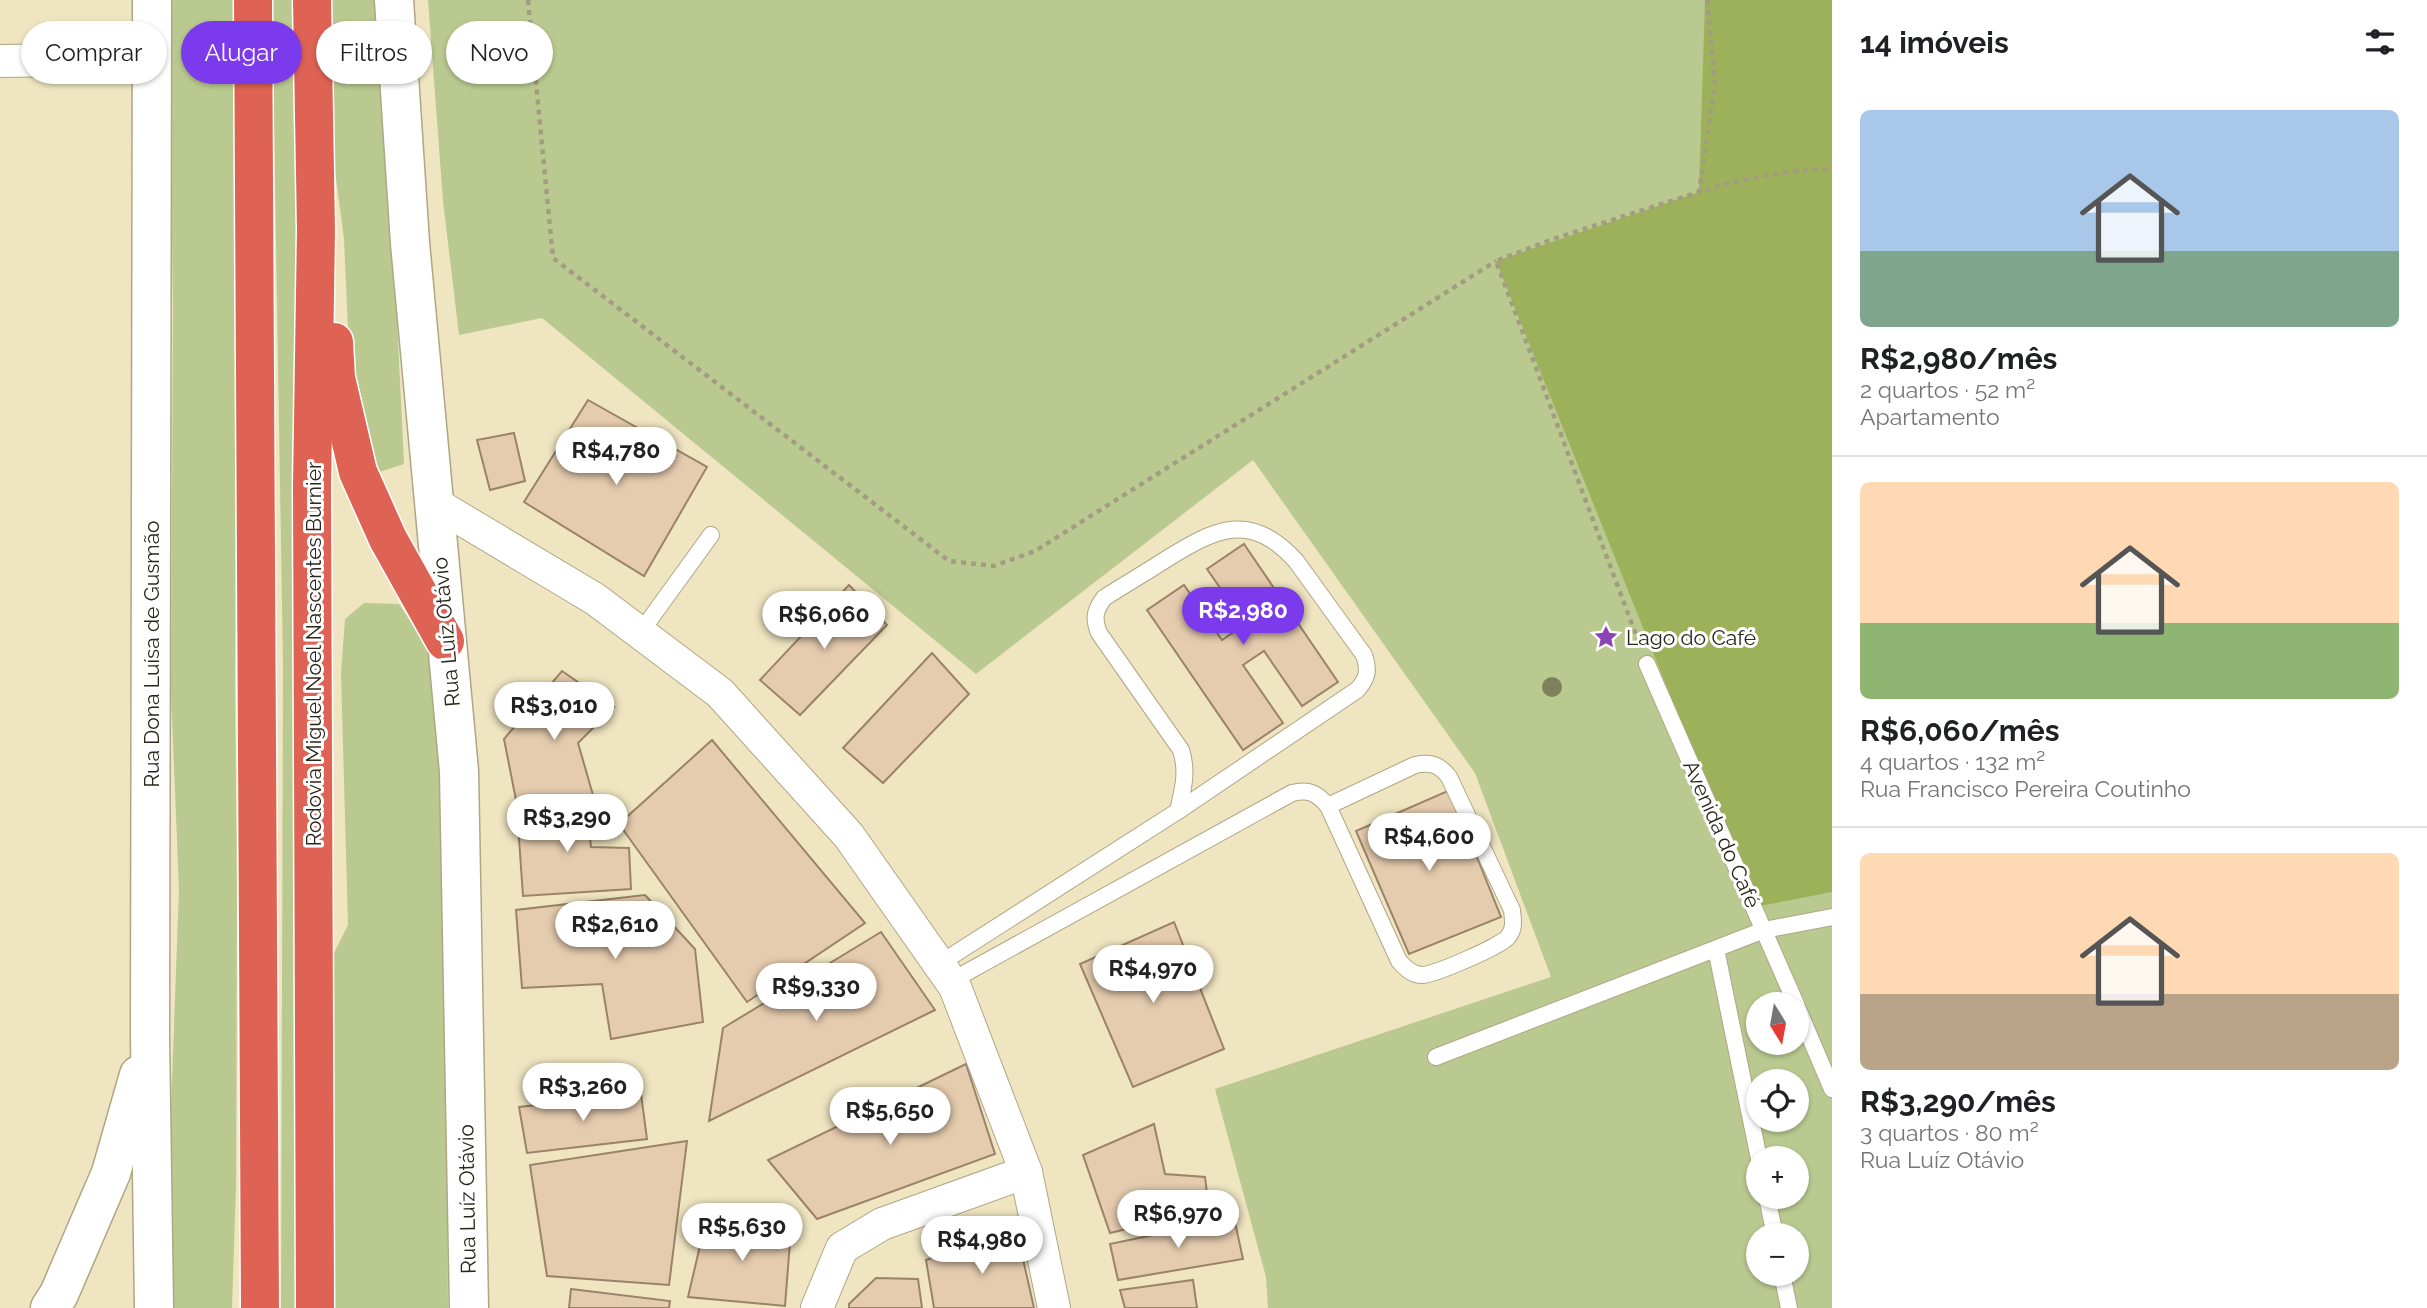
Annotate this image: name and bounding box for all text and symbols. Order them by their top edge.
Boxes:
chip: Comprar [21,21,167,84]
chip: Alugar [181,21,302,84]
chip: Filtros [316,21,432,84]
chip: Novo [446,21,553,84]
icon: filters [2361,23,2399,61]
text: 14 imóveis [1860,25,2009,60]
icon: home [2067,155,2193,281]
text: R$2,980/mês [1860,341,2057,376]
text: 2 quartos · 52 m² [1860,376,2035,403]
text: Apartamento [1860,403,2000,430]
pin: R$4,780 [551,428,681,487]
text: R$4,780 [572,436,660,463]
street label: Rodovia Miguel Noel Nascentes Burnier [301,461,326,846]
street label: Rua Dona Luísa de Gusmão [139,520,164,788]
icon: home [2067,527,2193,653]
street label: Rua Luíz Otávio [427,556,465,708]
pin: R$2,980 [1178,588,1308,647]
pin: R$6,060 [759,592,889,651]
text: R$2,980 [1198,596,1288,623]
text: R$6,060 [778,600,870,627]
place icon: Lago do Café [1592,623,1620,651]
place label: Lago do Café [1626,625,1756,650]
pin: R$3,010 [489,682,619,742]
text: R$3,010 [510,691,598,718]
text: R$6,060/mês [1860,713,2060,748]
text: 4 quartos · 132 m² [1860,748,2045,775]
street label: Avenida do Café [1678,756,1766,912]
text: Rua Francisco Pereira Coutinho [1860,775,2191,802]
pin: R$3,290 [502,794,632,854]
text: R$3,290 [523,803,611,830]
pin: R$4,600 [1364,814,1494,873]
text: R$4,600 [1384,822,1474,849]
icon: home [2067,898,2193,1024]
pin: R$2,610 [550,902,680,961]
text: R$2,610 [571,910,659,937]
pin: R$4,970 [1088,946,1218,1005]
text: R$4,970 [1109,954,1197,981]
pin: R$9,330 [751,964,881,1023]
text: R$9,330 [772,972,860,999]
north arrow [1746,992,1810,1055]
map controls [1746,992,1809,1286]
pin: R$3,260 [518,1064,648,1123]
button: locate [1746,1069,1809,1132]
text: R$3,260 [539,1072,627,1099]
text: R$3,290/mês [1860,1084,2056,1119]
pin: R$5,650 [825,1088,955,1147]
text: R$5,650 [846,1096,934,1123]
text: 3 quartos · 80 m² [1860,1119,2039,1146]
street label: Rua Luíz Otávio [453,1124,481,1274]
button: + [1746,1146,1809,1209]
text: Rua Luíz Otávio [1860,1146,2024,1173]
pin: R$6,970 [1113,1190,1243,1250]
text: R$6,970 [1133,1199,1223,1226]
pin: R$5,630 [677,1204,807,1263]
text: R$5,630 [698,1212,786,1239]
pin: R$4,980 [917,1216,1047,1276]
button: − [1746,1223,1809,1286]
text: R$4,980 [937,1225,1027,1252]

